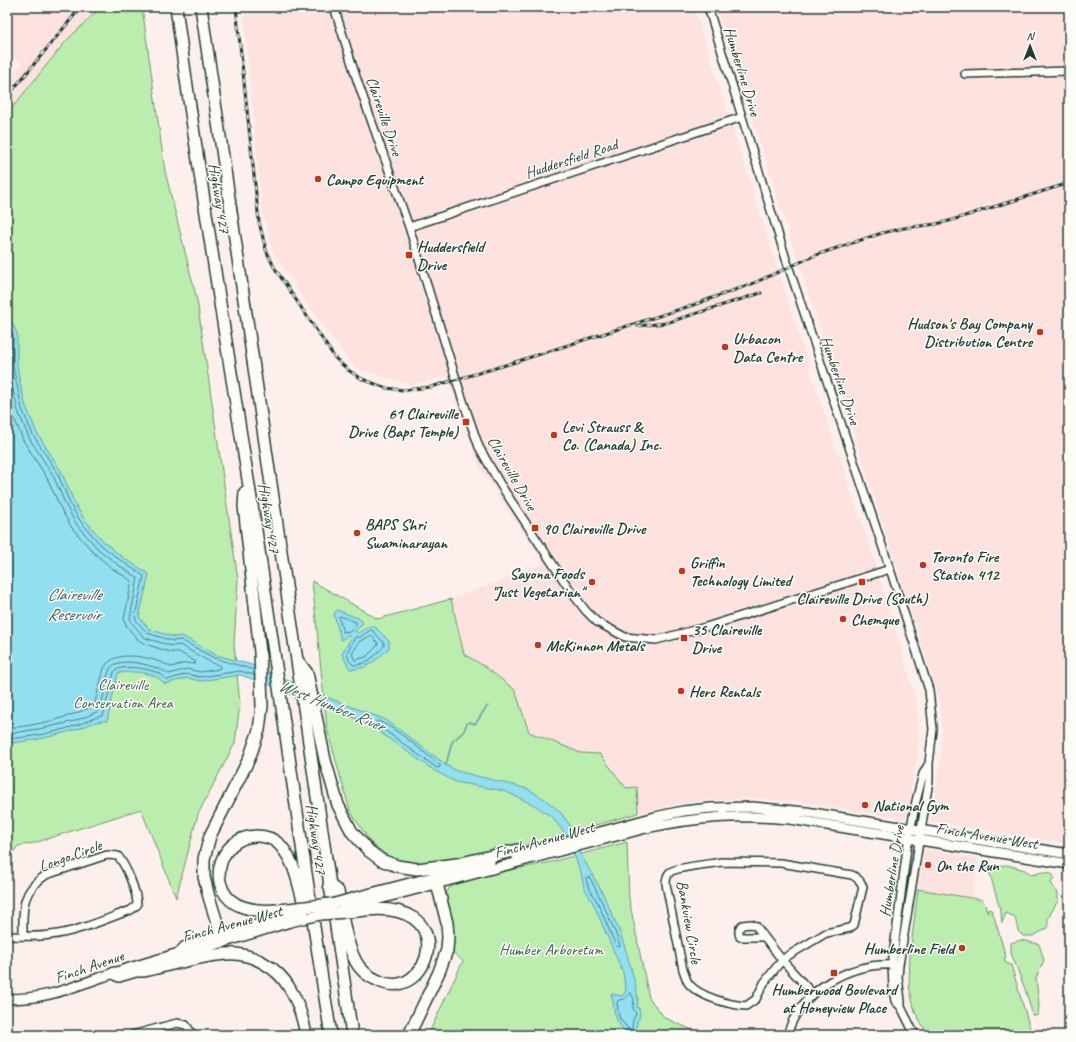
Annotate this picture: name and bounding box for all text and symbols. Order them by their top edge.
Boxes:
street label: Humberline Drive [719,24,766,120]
north arrow [1010,26,1050,66]
text: N [1027,29,1036,43]
street label: Claireville Drive [361,74,408,160]
street label: Huddersfield Road [523,134,623,183]
street label: Highway 427 [204,162,235,235]
place label: Campo Equipment [326,170,425,190]
marker: Campo Equipment [313,174,323,184]
place label: Huddersfield Drive [417,237,486,275]
marker: Huddersfield Drive [404,250,414,260]
place label: Hudson's Bay Company Distribution Centre [907,314,1034,352]
marker: Hudson's Bay Company Distribution Centre [1035,327,1045,337]
place label: Urbacon Data Centre [733,329,804,367]
street label: Humberline Drive [816,333,865,429]
marker: Urbacon Data Centre [720,342,730,352]
place label: 61 Claireville Drive (Baps Temple) [348,404,460,442]
marker: 61 Claireville Drive (Baps Temple) [461,417,471,427]
place label: Levi Strauss & Co. (Canada) Inc. [562,417,662,455]
marker: Levi Strauss & Co. (Canada) Inc. [549,430,559,440]
street label: Claireville Drive [483,433,542,516]
street label: Highway 427 [254,482,285,555]
place label: BAPS Shri Swaminarayan [365,515,449,553]
place label: 90 Claireville Drive [543,519,647,539]
marker: 90 Claireville Drive [530,523,540,533]
marker: BAPS Shri Swaminarayan [352,528,362,538]
place label: Toronto Fire Station 412 [931,547,1001,585]
place label: Griffin Technology Limited [690,553,793,591]
marker: Toronto Fire Station 412 [918,560,928,570]
place label: Sayona Foods "Just Vegetarian" [492,564,588,602]
marker: Griffin Technology Limited [677,566,687,576]
marker: Sayona Foods "Just Vegetarian" [587,577,597,587]
marker: Claireville Drive (South) [857,577,867,587]
water label: Claireville Reservoir [47,584,103,625]
place label: Claireville Drive (South) [797,589,929,609]
place label: Chemque [851,610,900,630]
marker: Chemque [838,614,848,624]
place label: 35 Claireville Drive [692,620,763,658]
marker: 35 Claireville Drive [679,633,689,643]
place label: McKinnon Metals [546,636,646,656]
marker: McKinnon Metals [533,640,543,650]
park label: Claireville Conservation Area [73,675,174,713]
water label: West Humber River [276,675,390,737]
place label: Herc Rentals [689,682,761,702]
marker: Herc Rentals [676,686,686,696]
place label: National Gym [873,796,950,816]
marker: National Gym [860,800,870,810]
street label: Highway 427 [301,803,331,876]
street label: Finch Avenue West [492,817,598,863]
street label: Finch Avenue West [935,818,1041,854]
street label: Humberline Drive [875,822,909,918]
street label: Longo Circle [36,835,106,876]
place label: On the Run [936,856,1000,876]
marker: On the Run [923,860,933,870]
street label: Bankview Circle [672,879,706,967]
street label: Finch Avenue West [180,901,286,947]
place label: Humberline Field [864,939,957,959]
park label: Humber Arboretum [499,940,604,960]
marker: Humberline Field [957,943,967,953]
street label: Finch Avenue [52,945,128,988]
marker: Humberwood Boulevard at Honeyview Place [829,968,839,978]
place label: Humberwood Boulevard at Honeyview Place [772,980,899,1018]

